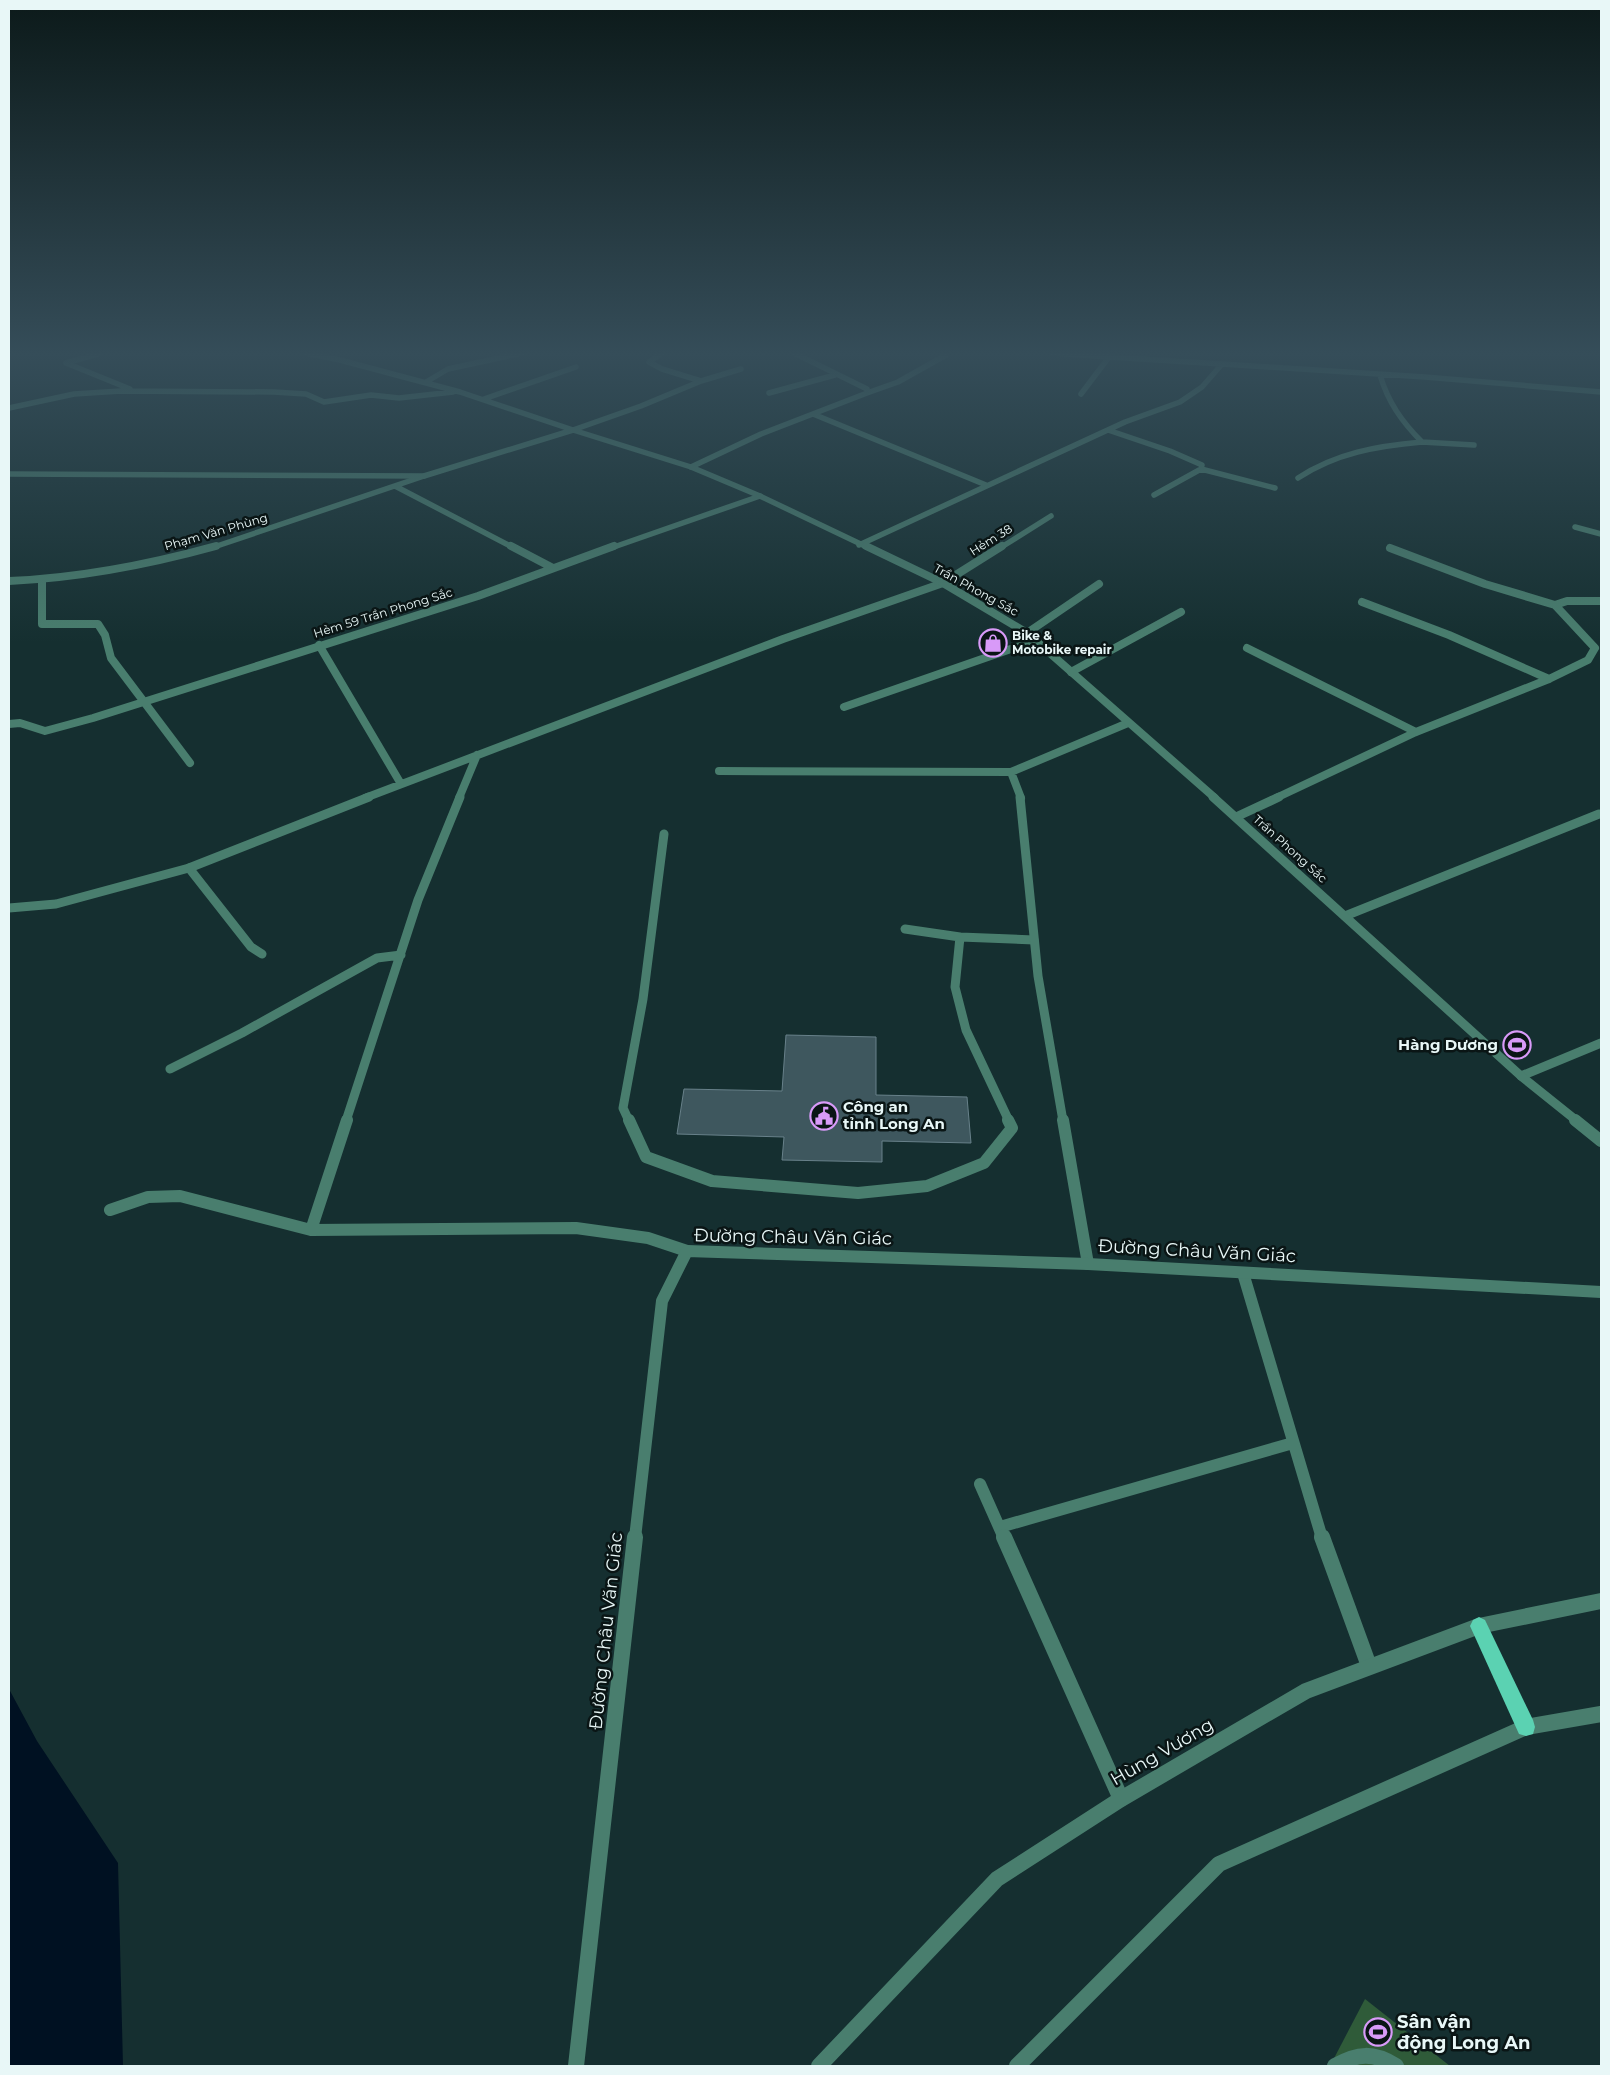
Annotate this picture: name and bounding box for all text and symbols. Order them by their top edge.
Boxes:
street label: Phạm Văn Phùng [162,510,269,553]
street label: Hẻm 38 [967,521,1015,558]
street label: Trần Phong Sắc [931,560,1021,619]
street label: Hẻm 59 Trần Phong Sắc [312,584,454,641]
shop icon: Bike & Motobike repair [978,628,1008,658]
place label: Bike & Motobike repair [1012,628,1112,657]
street label: Trần Phong Sắc [1250,811,1331,886]
sports icon: Hàng Dương [1502,1030,1532,1060]
place label: Hàng Dương [1398,1035,1498,1054]
place label: Công an tỉnh Long An [843,1097,945,1133]
public building icon: Công an tỉnh Long An [809,1101,839,1131]
street label: Đường Châu Văn Giác [694,1224,892,1250]
street label: Đường Châu Văn Giác [1097,1235,1297,1267]
street label: Đường Châu Văn Giác [585,1531,627,1731]
street label: Hùng Vương [1106,1714,1218,1790]
place label: Sân vận động Long An [1397,2011,1530,2054]
sports icon: Sân vận động Long An [1363,2017,1393,2047]

